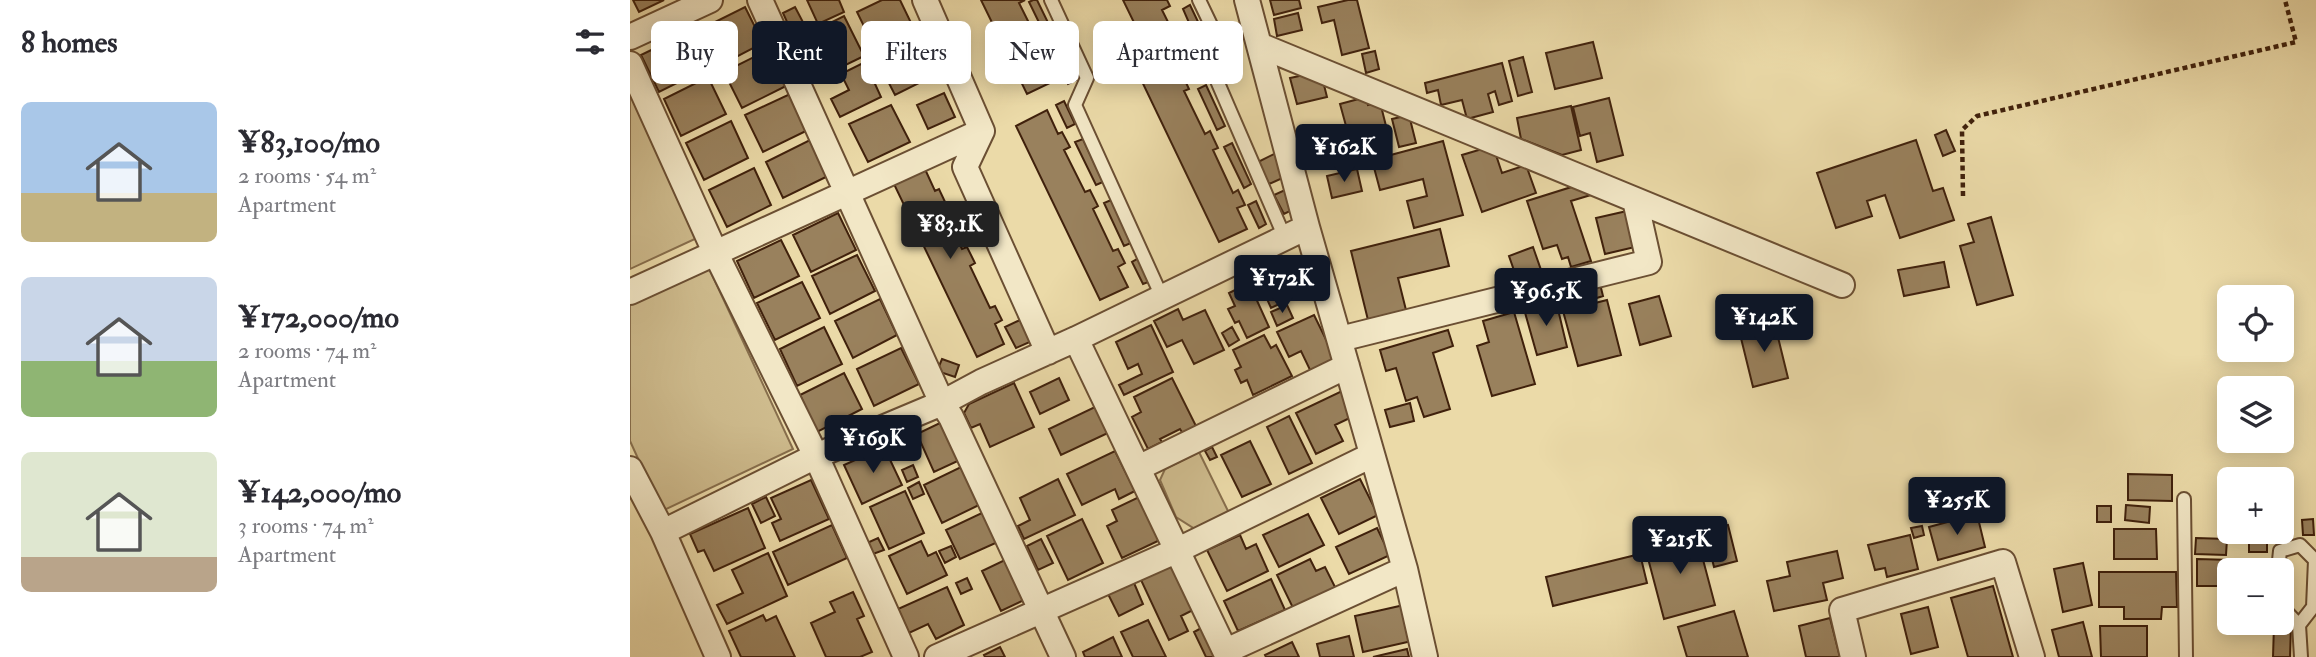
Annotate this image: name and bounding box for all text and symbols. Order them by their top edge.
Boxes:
chip: Buy [651,21,738,84]
chip: Rent [752,21,847,84]
chip: Filters [861,21,971,84]
chip: New [985,21,1079,84]
chip: Apartment [1093,21,1243,84]
icon: filters [571,23,609,61]
text: 8 homes [21,24,118,61]
text: ¥83,100/mo [238,124,380,161]
pin: ¥162K [1295,124,1393,184]
icon: home [77,130,161,214]
text: ¥162K [1312,132,1376,161]
text: 2 rooms · 54 m² [238,161,376,190]
text: Apartment [238,190,336,219]
pin: ¥83.1K [893,202,1007,261]
text: ¥83.1K [917,209,983,238]
pin: ¥172K [1233,256,1331,315]
text: ¥172K [1250,263,1314,292]
pin: ¥96.5K [1489,268,1603,328]
text: ¥96.5K [1511,276,1581,305]
map controls [2217,285,2294,635]
button: locate [2217,285,2294,362]
pin: ¥142K [1715,294,1813,354]
text: ¥172,000/mo [238,299,399,336]
text: ¥142K [1731,302,1797,331]
icon: home [77,305,161,389]
text: 2 rooms · 74 m² [238,336,377,365]
text: Apartment [238,365,336,394]
button: layers [2217,376,2294,453]
pin: ¥169K [824,416,922,475]
text: ¥169K [841,423,905,452]
button: + [2217,467,2294,544]
text: ¥142,000/mo [238,474,401,511]
pin: ¥255K [1908,477,2006,537]
icon: home [77,480,161,564]
text: ¥255K [1924,485,1990,514]
text: 3 rooms · 74 m² [238,511,374,540]
pin: ¥215K [1631,516,1729,576]
text: ¥215K [1648,524,1712,553]
text: Apartment [238,540,336,569]
button: − [2217,558,2294,635]

